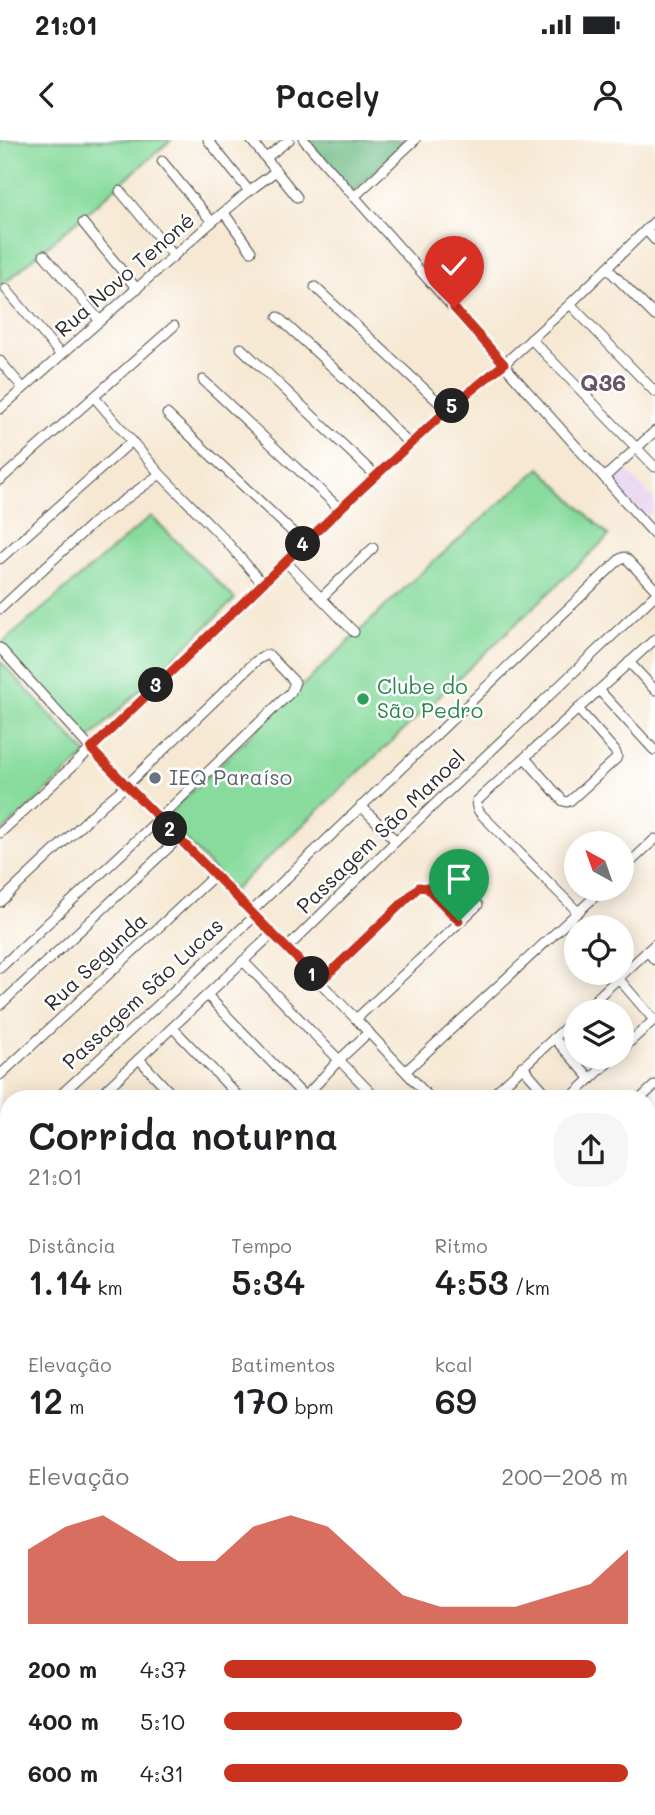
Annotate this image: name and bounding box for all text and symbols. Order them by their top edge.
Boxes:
text: 21:01 [35,8,98,42]
text: Pacely [275,74,380,116]
icon: back [28,76,66,114]
icon: person [589,76,627,114]
street label: Rua Novo Tenoné [49,206,199,342]
pin [424,236,484,308]
icon: check [435,247,473,285]
district label: Q36 [580,367,626,397]
pin: 5 [434,388,470,424]
text: 5 [446,393,457,418]
pin: 4 [286,526,320,562]
text: 4 [296,531,309,556]
pin: 3 [138,668,174,702]
text: 3 [150,672,161,697]
place label: Clube do São Pedro [377,672,483,723]
marker: Clube do São Pedro [355,691,371,707]
street label: Passagem São Manoel [290,743,470,919]
place label: IEQ Paraíso [169,763,292,790]
marker: IEQ Paraíso [147,770,163,786]
pin: 2 [152,812,188,846]
text: 2 [164,816,175,841]
north arrow [564,831,634,901]
map controls [564,831,634,1069]
pin [429,849,489,921]
icon: arrive [440,860,478,898]
street label: Rua Segunda [38,906,152,1016]
street label: Passagem São Lucas [56,911,228,1074]
button: locate [564,915,634,985]
pin: 1 [294,956,330,992]
text: 1 [307,961,316,986]
button: layers [564,999,634,1069]
text: Corrida noturna [28,1110,338,1160]
button: share [554,1113,628,1187]
text: 21:01 [28,1161,83,1191]
text: Distância [28,1233,116,1258]
text: Tempo [231,1233,292,1258]
text: Ritmo [435,1233,487,1258]
text: 1.14 [28,1258,91,1304]
text: 5:34 [231,1258,305,1304]
text: 4:53 [435,1258,509,1304]
text: km [91,1275,123,1300]
text: /km [509,1275,550,1300]
text: Elevação [28,1352,112,1377]
text: Batimentos [231,1352,335,1377]
text: kcal [435,1352,473,1377]
text: 12 [28,1377,63,1423]
text: 170 [231,1377,289,1423]
text: 69 [435,1377,477,1423]
text: m [63,1394,84,1419]
text: bpm [289,1394,334,1419]
text: Elevação [28,1461,129,1491]
text: 200–208 m [501,1461,628,1491]
text: 200 m [28,1654,97,1684]
text: 4:37 [140,1654,187,1684]
text: 400 m [28,1706,99,1736]
text: 5:10 [140,1706,185,1736]
text: 600 m [28,1758,98,1788]
text: 4:31 [140,1758,184,1788]

